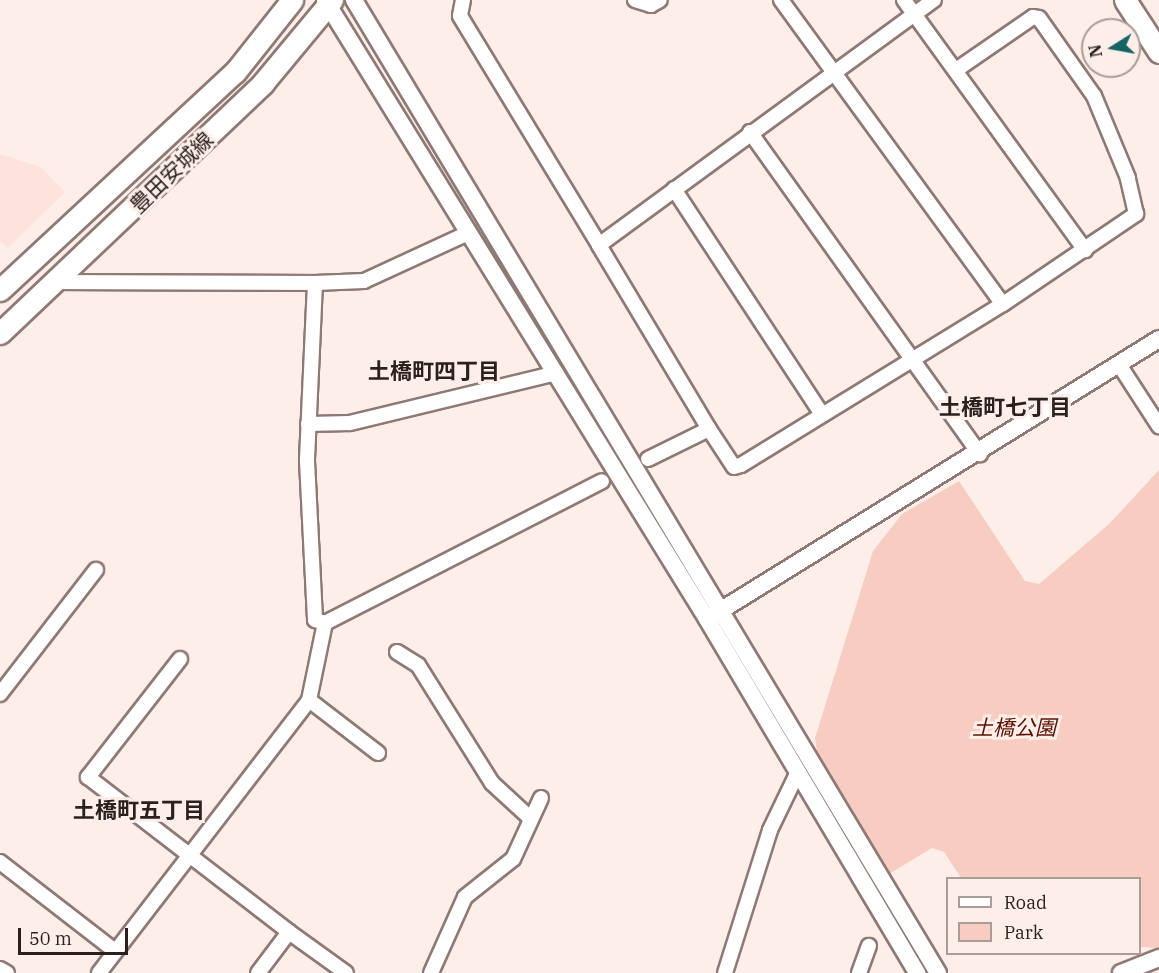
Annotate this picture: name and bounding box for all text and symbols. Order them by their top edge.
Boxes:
north arrow [1081,18,1141,78]
text: N [1084,43,1106,59]
street label: 豊田安城線 [124,126,218,218]
district label: 土橋町四丁目 [368,358,500,384]
district label: 土橋町七丁目 [939,394,1071,420]
park label: 土橋公園 [972,714,1056,740]
district label: 土橋町五丁目 [73,797,205,823]
legend [946,877,1141,955]
text: Road [1004,891,1047,914]
scale bar [21,916,130,954]
text: Park [1004,921,1043,944]
text: 50 m [29,927,72,950]

